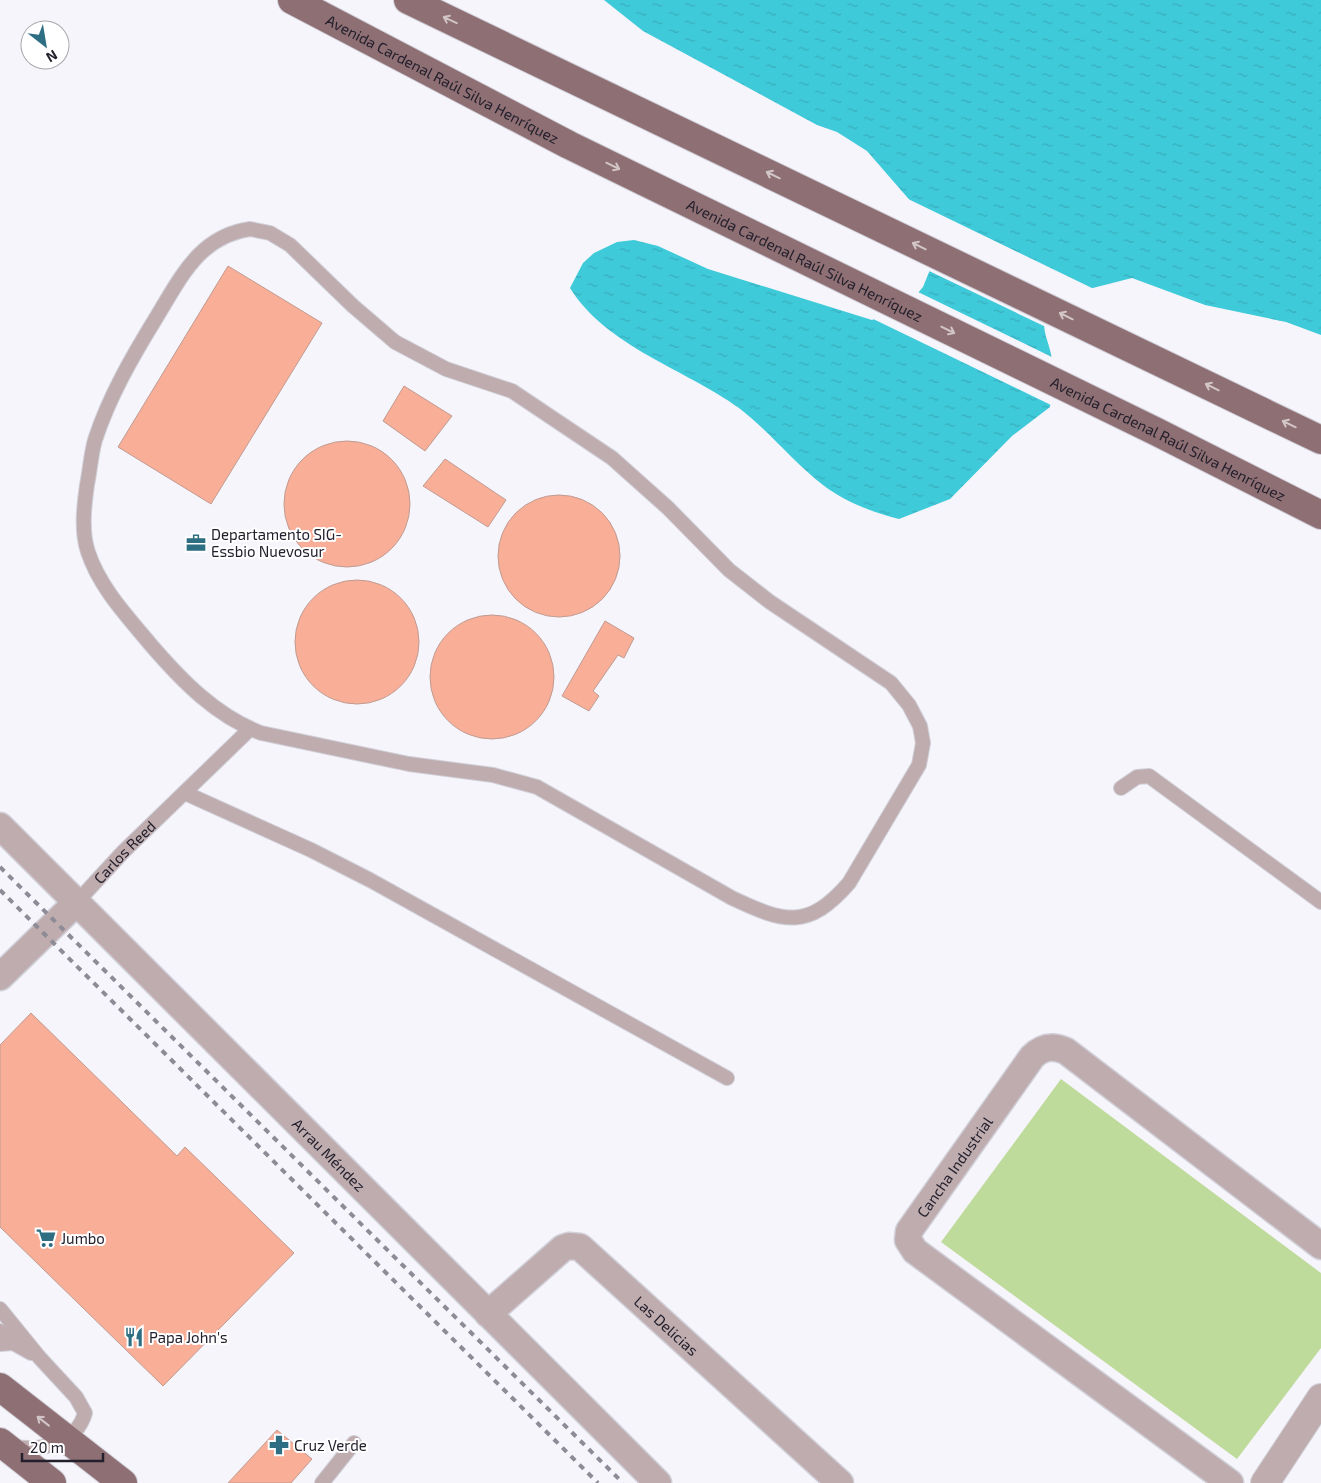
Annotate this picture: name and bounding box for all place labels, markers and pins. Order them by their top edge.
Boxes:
place label: Departamento SIG- Essbio Nuevosur [211,525,342,560]
office icon: Departamento SIG- Essbio Nuevosur [185,532,207,554]
supermarket icon: Jumbo [35,1227,57,1249]
place label: Jumbo [61,1229,105,1247]
restaurant icon: Papa John's [123,1326,145,1348]
place label: Papa John's [149,1328,228,1346]
pharmacy icon: Cruz Verde [268,1434,290,1456]
place label: Cruz Verde [294,1436,367,1454]

